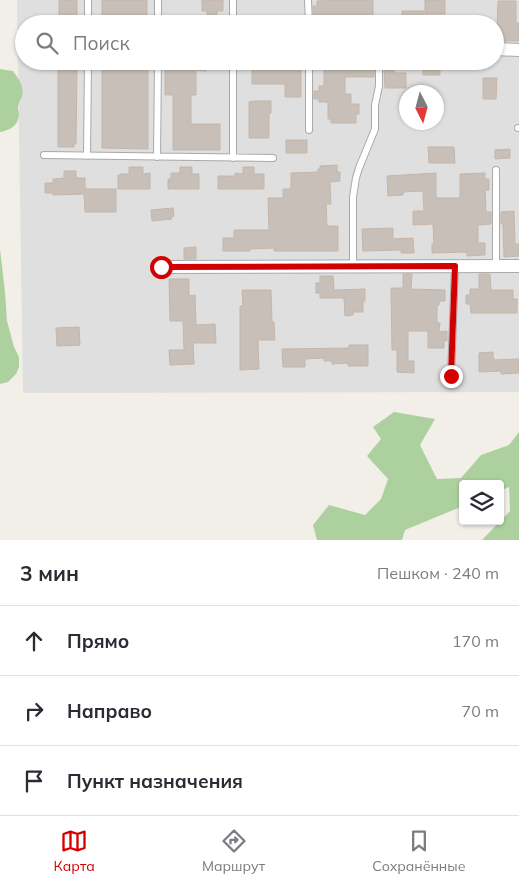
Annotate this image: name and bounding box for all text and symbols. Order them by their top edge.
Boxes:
search box [15,15,504,70]
icon: search [33,29,61,57]
text: Поиск [73,31,130,55]
north arrow [399,85,444,130]
route start [150,256,173,279]
route end [440,365,463,388]
map controls [459,480,504,525]
button: layers [459,480,504,525]
text: 3 мин [20,560,79,586]
text: Пешком · 240 m [377,563,499,583]
icon: ahead [20,627,48,655]
text: Прямо [67,629,129,653]
text: 170 m [452,631,499,651]
icon: right [20,697,48,725]
text: Направо [67,699,152,723]
text: 70 m [462,701,499,721]
icon: arrive [20,767,48,795]
text: Пункт назначения [67,769,243,793]
tab: Карта [54,827,95,875]
tab: Маршрут [202,827,265,875]
tab: Сохранённые [372,827,465,875]

